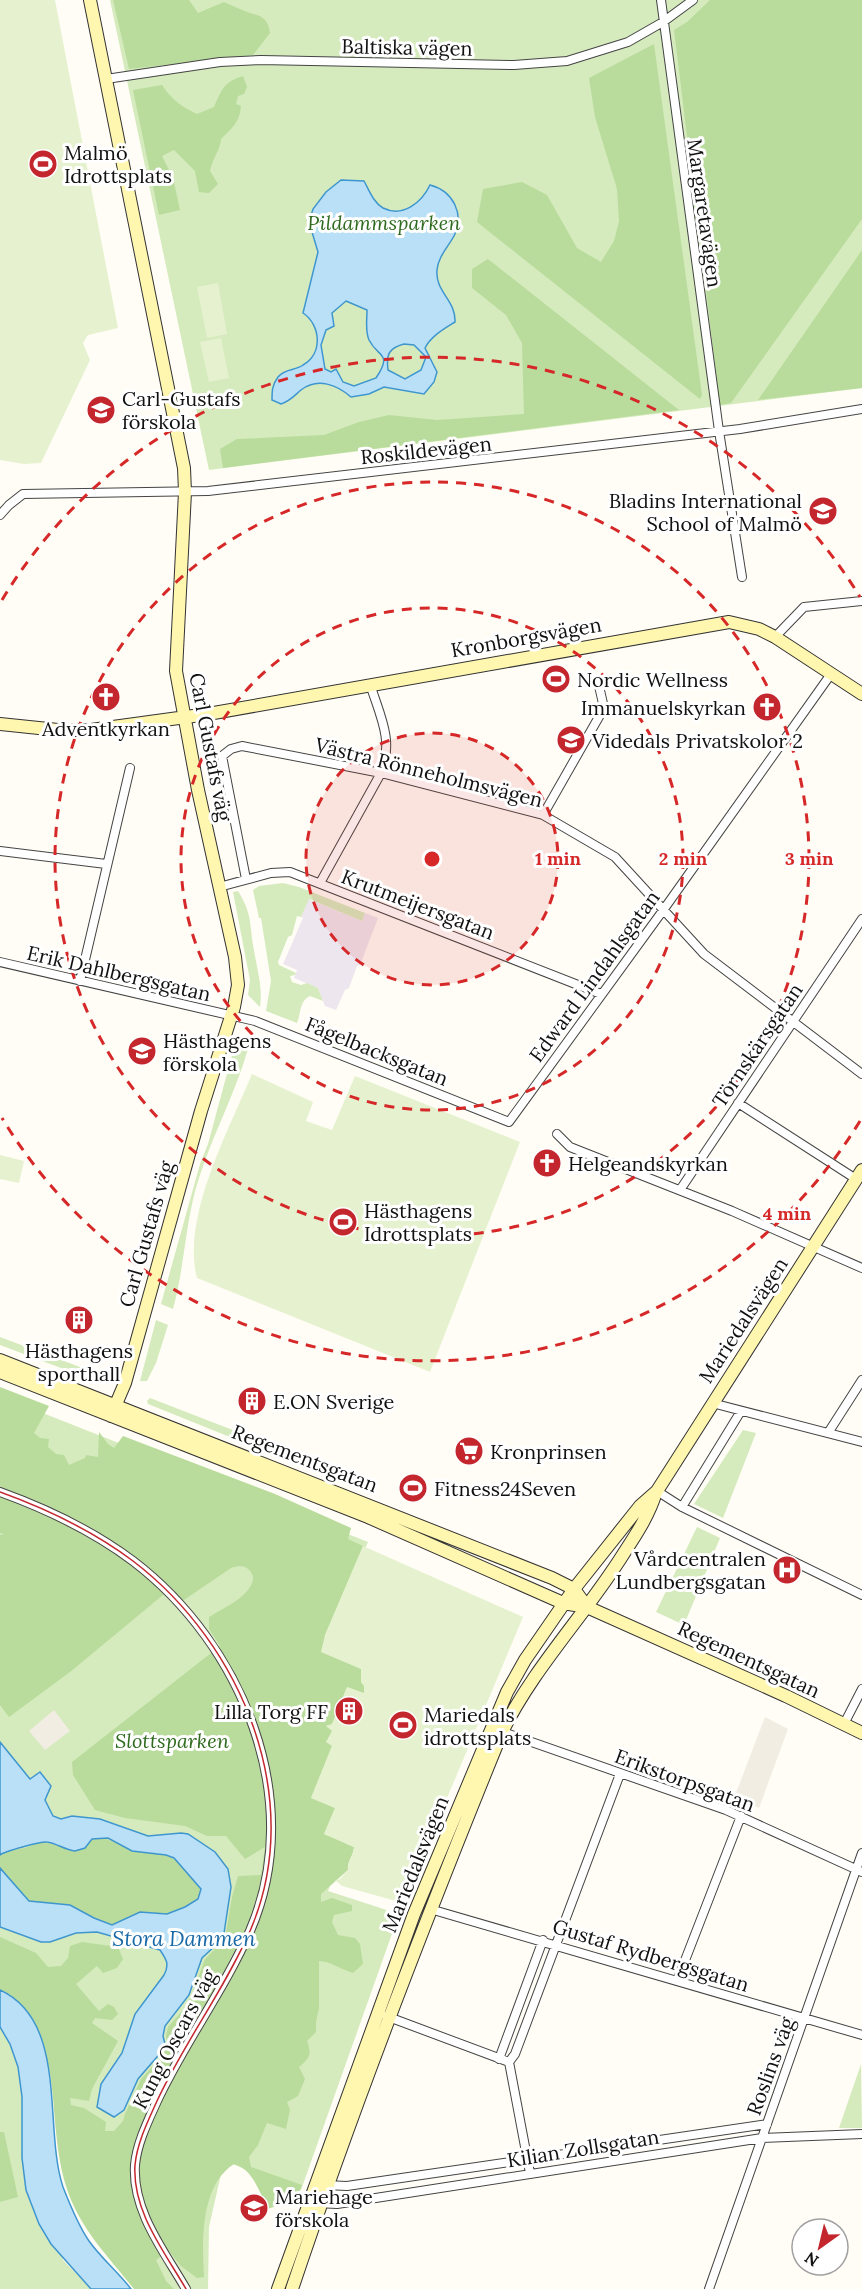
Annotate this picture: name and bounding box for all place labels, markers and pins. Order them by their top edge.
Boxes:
place label: Malmö Idrottsplats [64,140,172,188]
sports icon: Malmö Idrottsplats [27,148,59,180]
place label: Carl-Gustafs förskola [122,386,241,434]
school or university icon: Carl-Gustafs förskola [85,394,117,426]
place label: Bladins International School of Malmö [609,488,802,536]
school or university icon: Bladins International School of Malmö [807,495,839,527]
sports icon: Nordic Wellness [540,663,572,695]
place label: Nordic Wellness [577,667,728,692]
church icon: Adventkyrkan [90,681,122,713]
church icon: Immanuelskyrkan [751,691,783,723]
place label: Immanuelskyrkan [581,695,746,720]
place label: Adventkyrkan [41,716,170,741]
school or university icon: Videdals Privatskolor 2 [555,724,587,756]
place label: Videdals Privatskolor 2 [591,728,803,753]
centre of rings [422,849,442,869]
place label: Hästhagens förskola [163,1028,271,1076]
school or university icon: Hästhagens förskola [126,1035,158,1067]
church icon: Helgeandskyrkan [531,1147,563,1179]
place label: Helgeandskyrkan [568,1151,728,1176]
place label: Hästhagens Idrottsplats [364,1198,472,1246]
sports icon: Hästhagens Idrottsplats [327,1206,359,1238]
building icon: Hästhagens sporthall [63,1304,95,1336]
place label: Hästhagens sporthall [25,1338,133,1386]
building icon: E.ON Sverige [236,1385,268,1417]
place label: E.ON Sverige [273,1389,394,1414]
supermarket icon: Kronprinsen [453,1435,485,1467]
place label: Kronprinsen [490,1439,607,1464]
sports icon: Fitness24Seven [397,1472,429,1504]
place label: Fitness24Seven [434,1476,576,1501]
place label: Vårdcentralen Lundbergsgatan [616,1546,766,1594]
hospital icon: Vårdcentralen Lundbergsgatan [771,1554,803,1586]
building icon: Lilla Torg FF [333,1695,365,1727]
place label: Lilla Torg FF [214,1699,328,1724]
place label: Mariedals idrottsplats [424,1702,531,1750]
sports icon: Mariedals idrottsplats [387,1709,419,1741]
place label: Mariehage förskola [275,2184,373,2232]
school or university icon: Mariehage förskola [238,2192,270,2224]

